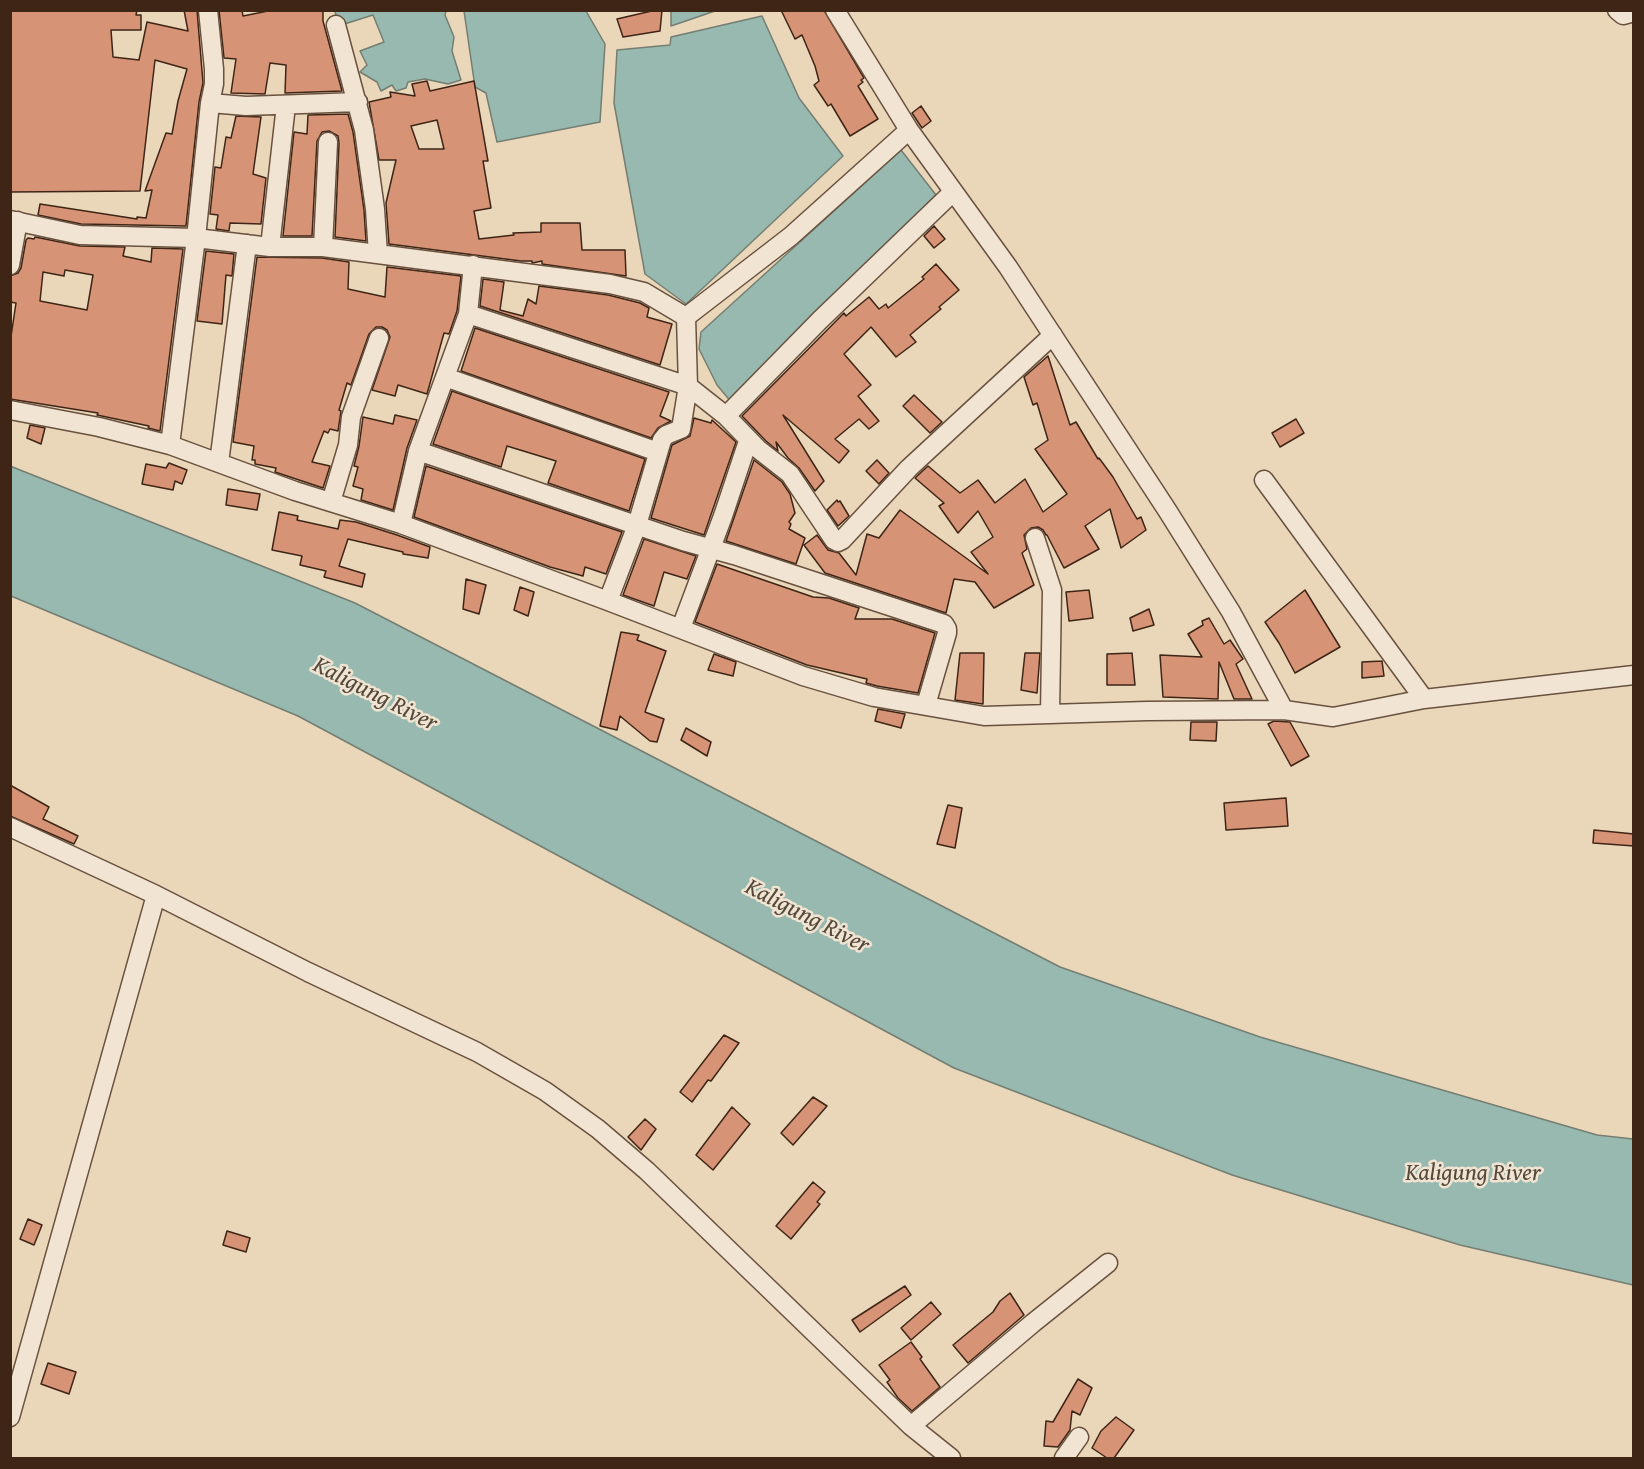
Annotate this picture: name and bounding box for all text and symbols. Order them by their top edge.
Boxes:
water label: Kaligung River [308,651,442,739]
water label: Kaligung River [740,873,874,961]
water label: Kaligung River [1405,1160,1541,1188]

